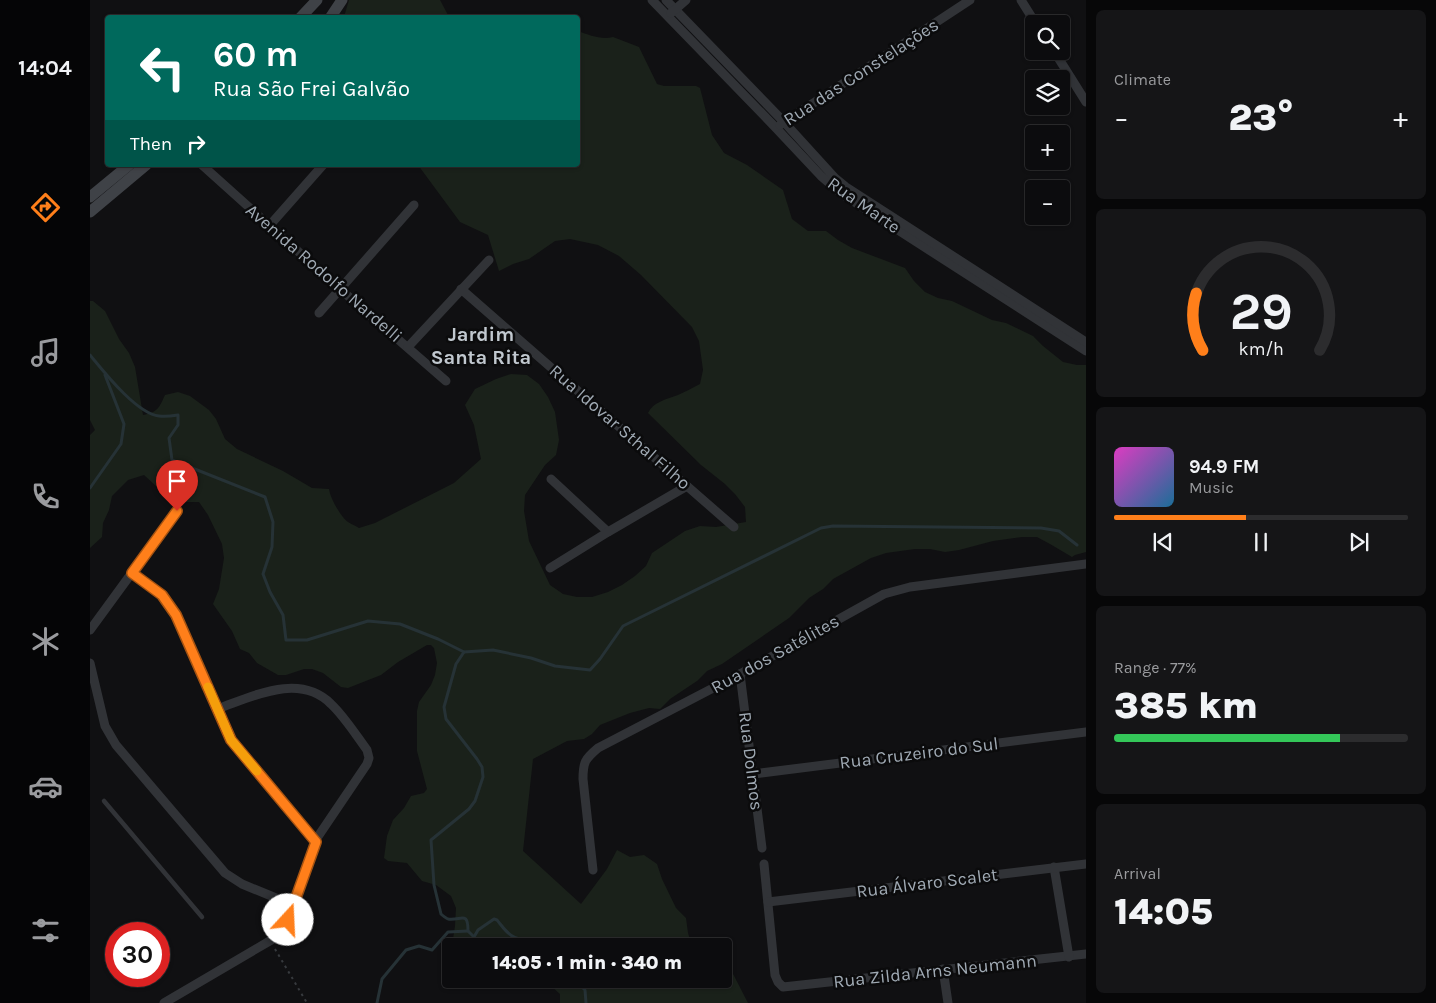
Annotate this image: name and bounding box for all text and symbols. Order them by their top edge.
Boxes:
street label: Rua das Constelações [779,14,943,130]
map controls [1025,15,1070,225]
button: search [1025,15,1070,60]
text: 60 m [213,34,298,75]
icon: left [130,35,195,100]
text: 14:04 [18,55,72,81]
button: layers [1025,70,1070,115]
text: Climate [1114,70,1171,89]
text: Rua São Frei Galvão [213,76,410,102]
text: 23° [1228,95,1294,140]
text: − [1114,101,1129,134]
text: + [1393,101,1408,134]
button: + [1025,125,1070,170]
icon: right [182,130,210,158]
text: Then [130,133,172,155]
street label: Rua Marte [823,172,905,238]
button: − [1025,180,1070,225]
icon: directions [28,190,63,225]
street label: Avenida Rodolfo Nardelli [241,199,407,347]
text: 29 [1229,281,1293,342]
district label: Jardim Santa Rita [431,323,531,369]
icon: music [28,335,63,370]
text: km/h [1238,339,1284,360]
street label: Rua Idovar Sthal Filho [545,360,695,494]
text: 94.9 FM [1189,456,1259,478]
pin [156,460,198,511]
icon: arrive [163,467,191,495]
text: Music [1189,478,1234,497]
icon: phone [28,479,63,514]
icon: previous [1149,528,1177,556]
icon: pause [1247,528,1275,556]
icon: next [1345,528,1373,556]
street label: Rua dos Satélites [707,610,843,698]
icon: climate [28,624,63,659]
text: Range · 77% [1114,658,1197,677]
text: 385 km [1114,683,1258,728]
street label: Rua Dolmos [734,711,768,811]
street label: Rua Cruzeiro do Sul [838,732,1000,774]
icon: car [28,769,63,804]
street label: Rua Álvaro Scalet [855,862,999,903]
text: Arrival [1114,864,1161,883]
text: 14:05 [1114,889,1213,934]
position arrow [261,893,313,945]
icon: filters [28,913,63,948]
speed limit sign: 30 [105,922,170,987]
street label: Rua Zilda Arns Neumann [832,949,1038,993]
text: 14:05 · 1 min · 340 m [492,952,682,974]

